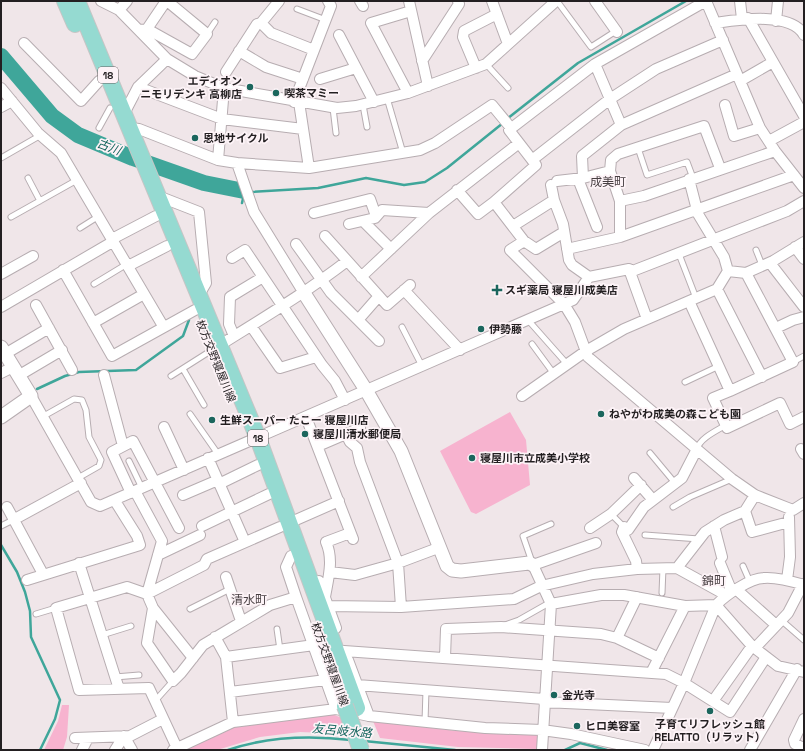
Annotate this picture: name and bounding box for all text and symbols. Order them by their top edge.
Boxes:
road number: 18 [98,67,118,83]
place label: エディオン ニモリデンキ 高柳店 [140,74,242,101]
marker: エディオン ニモリデンキ 高柳店 [245,82,255,92]
place label: 喫茶マミー [284,86,339,100]
marker: 喫茶マミー [271,88,281,98]
place label: 恩地サイクル [203,131,268,145]
marker: 恩地サイクル [190,133,200,143]
water label: 古川 [95,135,125,159]
district label: 成美町 [590,174,626,190]
place label: スギ薬局 寝屋川成美店 [505,283,618,297]
marker: スギ薬局 寝屋川成美店 [492,285,502,295]
street label: 枚方交野寝屋川線 [193,318,239,404]
place label: 伊勢藤 [489,322,522,336]
marker: 伊勢藤 [476,324,486,334]
place label: ねやがわ成美の森こども園 [609,407,741,421]
marker: ねやがわ成美の森こども園 [596,409,606,419]
place label: 生鮮スーパー たこー 寝屋川店 [220,413,368,427]
marker: 生鮮スーパー たこー 寝屋川店 [207,415,217,425]
place label: 寝屋川清水郵便局 [313,427,401,441]
marker: 寝屋川清水郵便局 [300,429,310,439]
road number: 18 [248,430,268,446]
place label: 寝屋川市立成美小学校 [480,451,590,465]
marker: 寝屋川市立成美小学校 [467,453,477,463]
district label: 錦町 [702,573,726,589]
district label: 清水町 [231,592,267,608]
street label: 枚方交野寝屋川線 [308,620,352,708]
place label: 金光寺 [562,688,595,702]
marker: 金光寺 [549,690,559,700]
marker: 子育てリフレッシュ館 RELATTO（リラット） [705,706,715,716]
place label: 子育てリフレッシュ館 RELATTO（リラット） [654,717,766,744]
place label: ヒロ美容室 [585,719,640,733]
water label: 友呂岐水路 [311,720,374,742]
marker: ヒロ美容室 [572,721,582,731]

